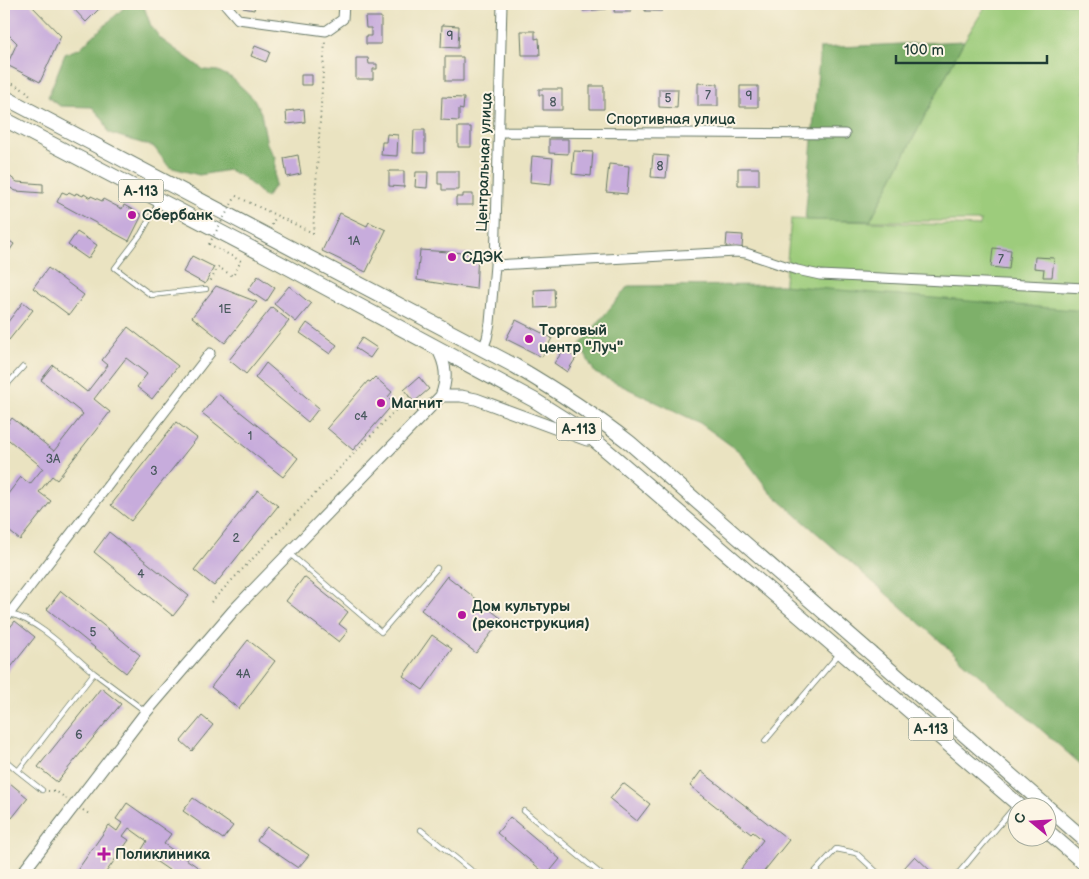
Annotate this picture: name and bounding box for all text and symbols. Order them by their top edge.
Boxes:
house number: 9 [447,29,454,44]
scale bar [896,32,1048,64]
text: 100 m [904,41,944,60]
house number: 7 [705,88,711,103]
house number: 9 [746,89,753,104]
house number: 5 [665,91,672,106]
street label: Центральная улица [473,92,496,232]
house number: 8 [550,95,557,110]
street label: Спортивная улица [606,110,736,129]
house number: 8 [657,159,664,174]
road number: А-113 [118,180,164,202]
place label: Сбербанк [142,206,214,225]
marker: Сбербанк [126,209,138,221]
house number: 1А [348,234,361,249]
place label: СДЭК [462,248,504,267]
marker: СДЭК [446,251,458,263]
house number: 7 [998,252,1004,267]
house number: 1Е [219,302,231,317]
place label: Торговый центр "Луч" [539,321,623,357]
marker: Торговый центр "Луч" [523,333,535,345]
place label: Магнит [391,394,443,413]
marker: Магнит [375,397,387,409]
house number: с4 [354,409,368,424]
road number: А-113 [556,418,602,440]
house number: 1 [248,429,252,444]
house number: 3А [46,452,61,467]
house number: 3 [150,464,158,479]
house number: 2 [232,531,240,546]
house number: 4 [137,567,145,582]
place label: Дом культуры (реконструкция) [472,597,590,633]
marker: Дом культуры (реконструкция) [456,609,468,621]
house number: 5 [90,625,97,640]
house number: 4А [236,667,251,682]
road number: А-113 [908,718,954,741]
house number: 6 [75,728,83,743]
north arrow [1006,796,1056,846]
text: С [1011,811,1030,825]
place label: Поликлиника [115,845,210,864]
marker: Поликлиника [97,847,111,861]

